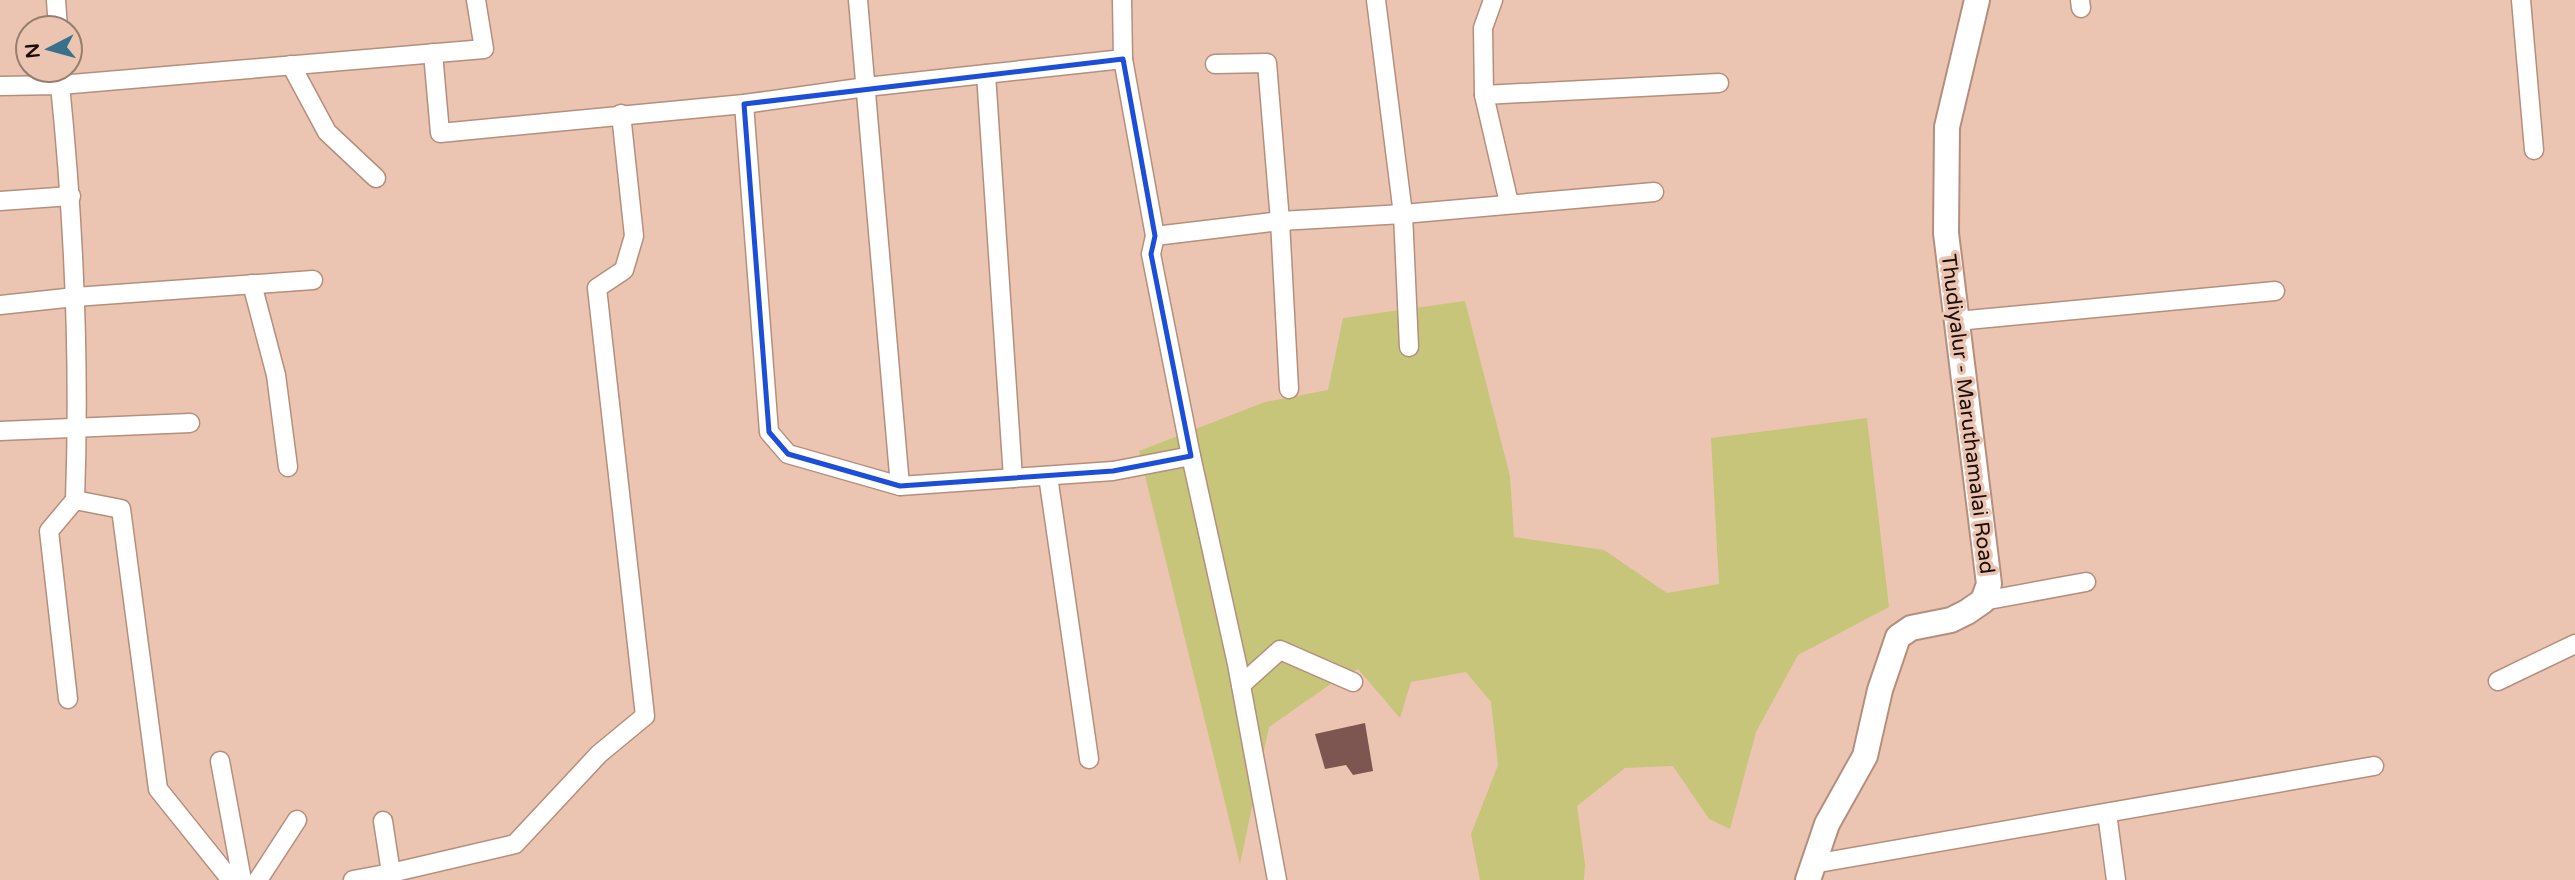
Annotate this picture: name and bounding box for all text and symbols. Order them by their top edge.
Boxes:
north arrow [14,14,84,84]
text: N [21,42,45,59]
street label: Thudiyalur - Maruthamalai Road [1935,253,2000,576]

